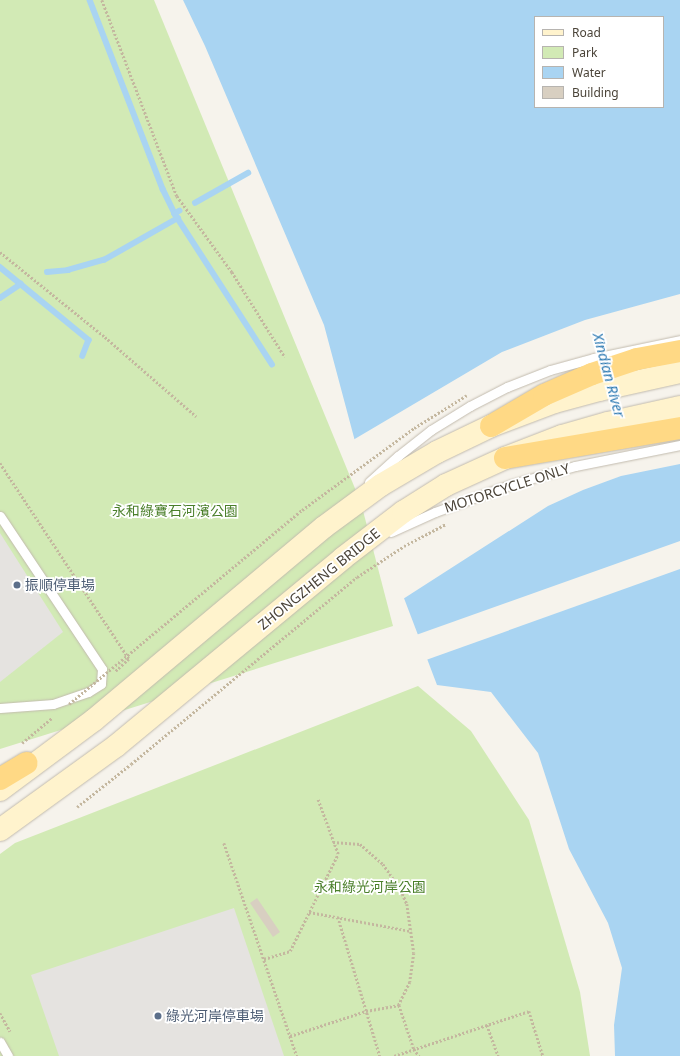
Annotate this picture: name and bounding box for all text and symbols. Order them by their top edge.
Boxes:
legend [534,16,664,108]
text: Road [572,24,601,41]
text: Park [572,44,597,61]
text: Water [572,64,606,81]
text: Building [572,84,619,101]
water label: Xindian River [589,331,629,419]
street label: MOTORCYCLE ONLY [442,460,572,516]
park label: 永和綠寶石河濱公園 [112,503,238,519]
street label: ZHONGZHENG BRIDGE [255,525,383,633]
place label: 振順停車場 [25,577,95,593]
marker: 振順停車場 [12,580,22,590]
park label: 永和綠光河岸公園 [314,879,426,895]
place label: 綠光河岸停車場 [166,1008,264,1024]
marker: 綠光河岸停車場 [153,1011,163,1021]

